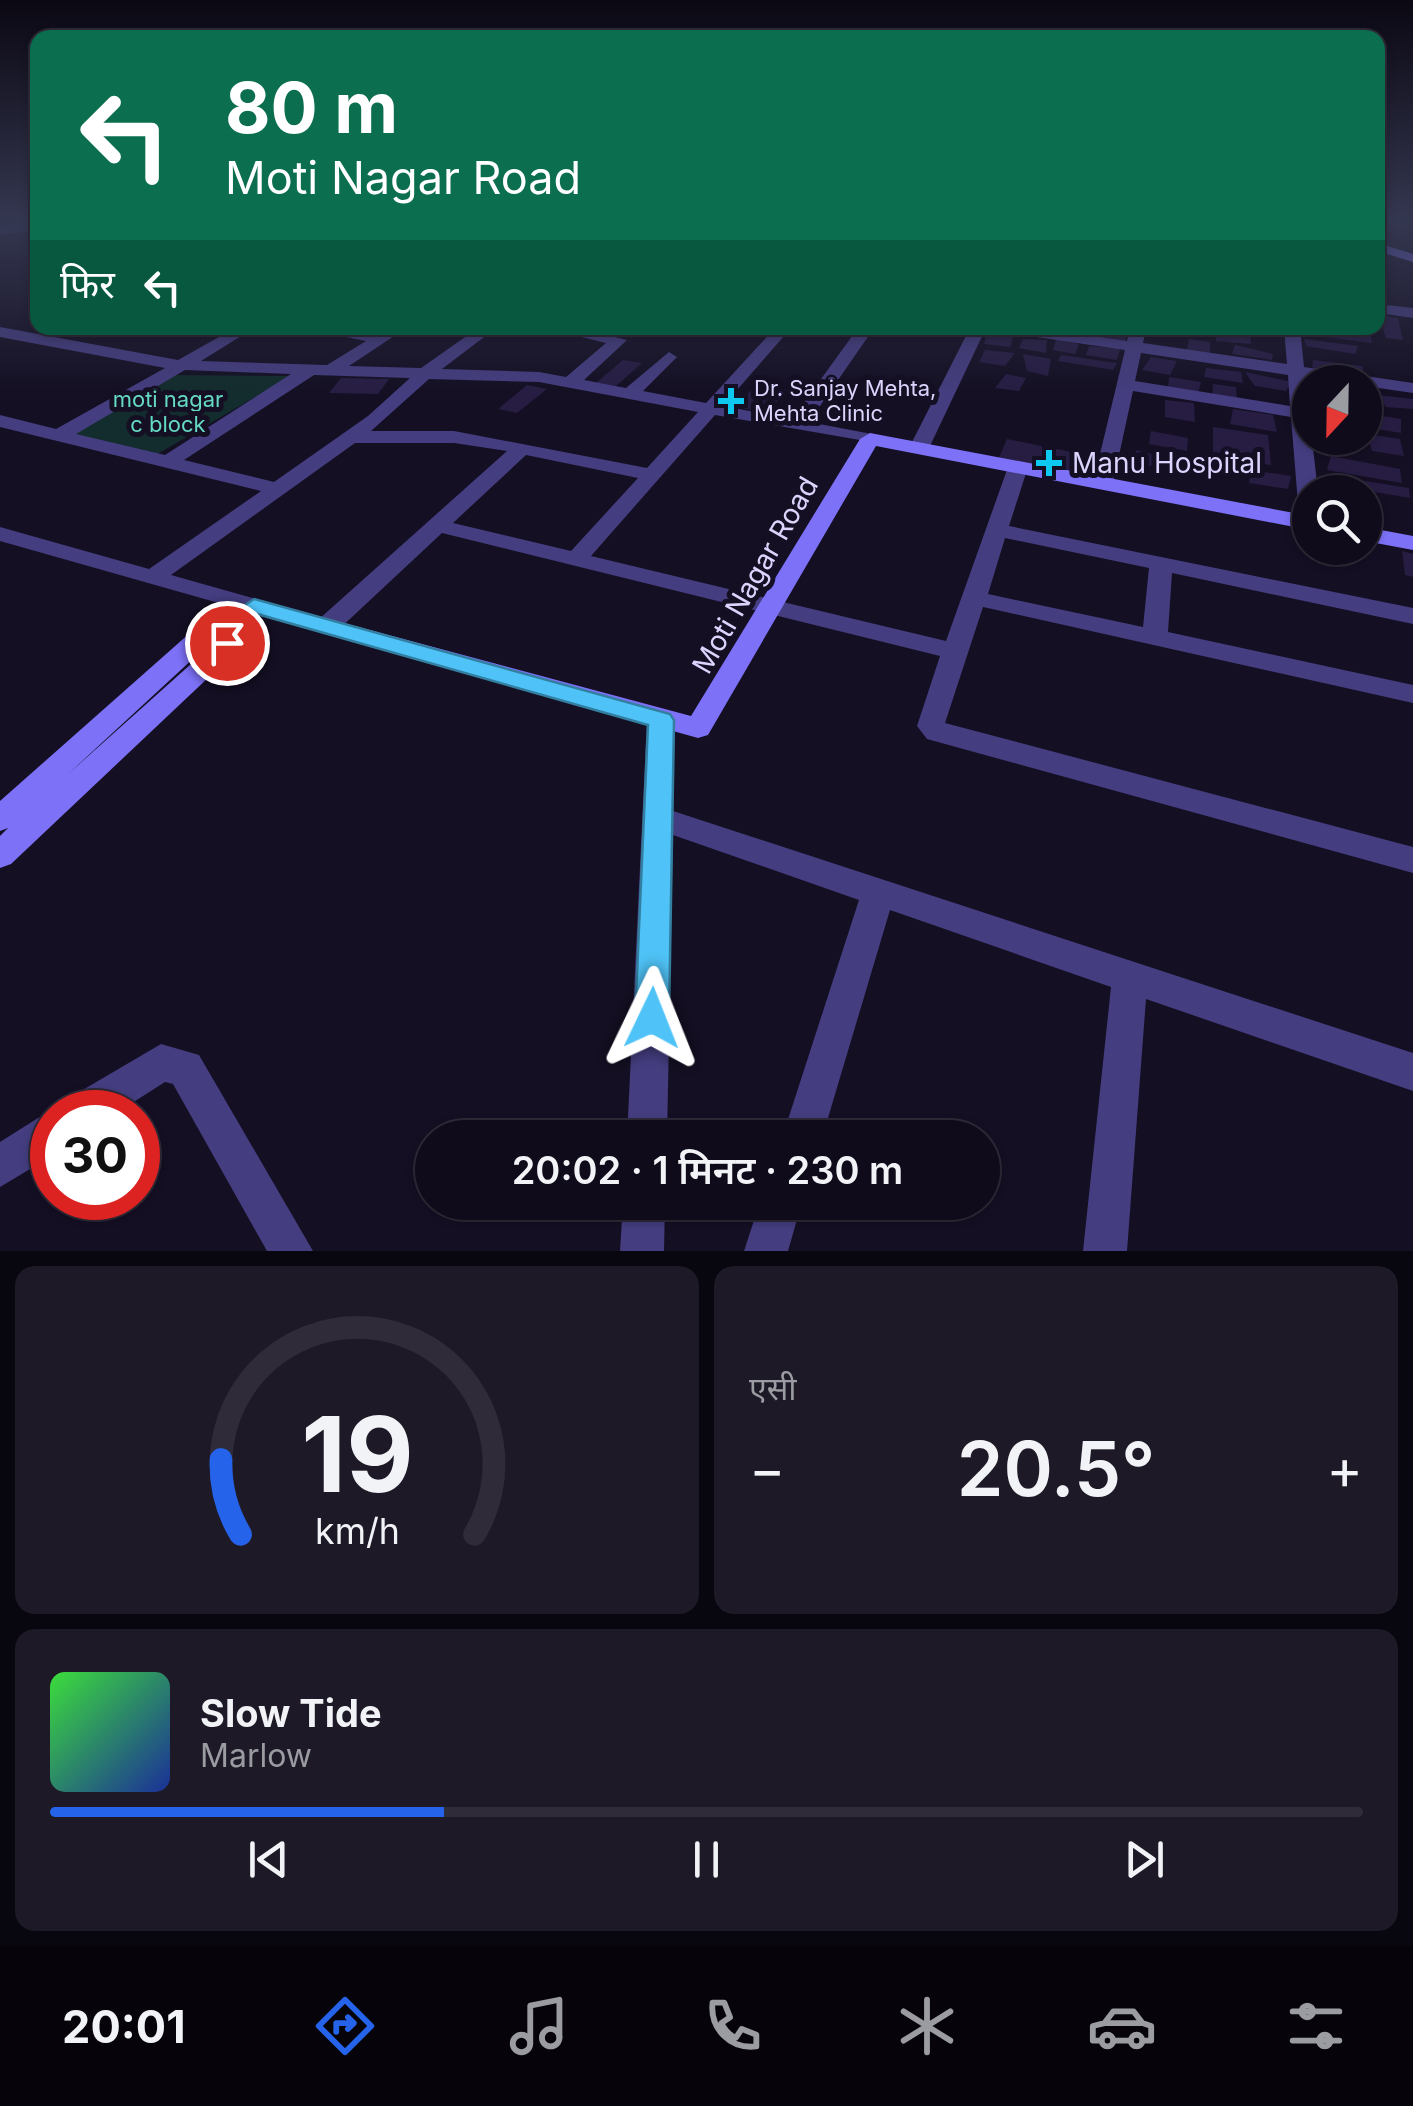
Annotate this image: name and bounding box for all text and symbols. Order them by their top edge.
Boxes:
text: 80 m [225,65,398,150]
icon: left [60,70,190,200]
text: Moti Nagar Road [225,150,581,205]
icon: left [135,260,190,315]
text: फिर [60,261,115,307]
north arrow [1292,365,1382,455]
map controls [1292,365,1382,565]
place label: Dr. Sanjay Mehta, Mehta Clinic [754,375,936,426]
park label: moti nagar c block [113,386,223,437]
marker: Dr. Sanjay Mehta, Mehta Clinic [718,388,744,414]
place label: Manu Hospital [1072,446,1262,480]
marker: Manu Hospital [1036,450,1062,476]
street label: Moti Nagar Road [685,471,825,679]
button: search [1292,475,1382,565]
pin [185,601,270,686]
icon: arrive [200,616,255,671]
position arrow [600,966,704,1070]
speed limit sign: 30 [30,1090,160,1220]
text: 20:02 · 1 मिनट · 230 m [512,1147,903,1193]
text: एसी [749,1369,797,1408]
text: 19 [301,1391,413,1517]
text: 20.5° [957,1423,1155,1514]
text: − [749,1436,785,1502]
text: + [1327,1436,1363,1502]
text: km/h [315,1509,399,1553]
text: Slow Tide [200,1690,382,1736]
text: Marlow [200,1736,312,1775]
icon: previous [241,1832,296,1887]
icon: pause [679,1832,734,1887]
icon: next [1117,1832,1172,1887]
icon: directions [310,1991,380,2061]
icon: music [504,1991,574,2061]
icon: phone [698,1991,768,2061]
icon: climate [892,1991,962,2061]
icon: car [1087,1991,1157,2061]
icon: filters [1281,1991,1351,2061]
text: 20:01 [62,1999,186,2054]

